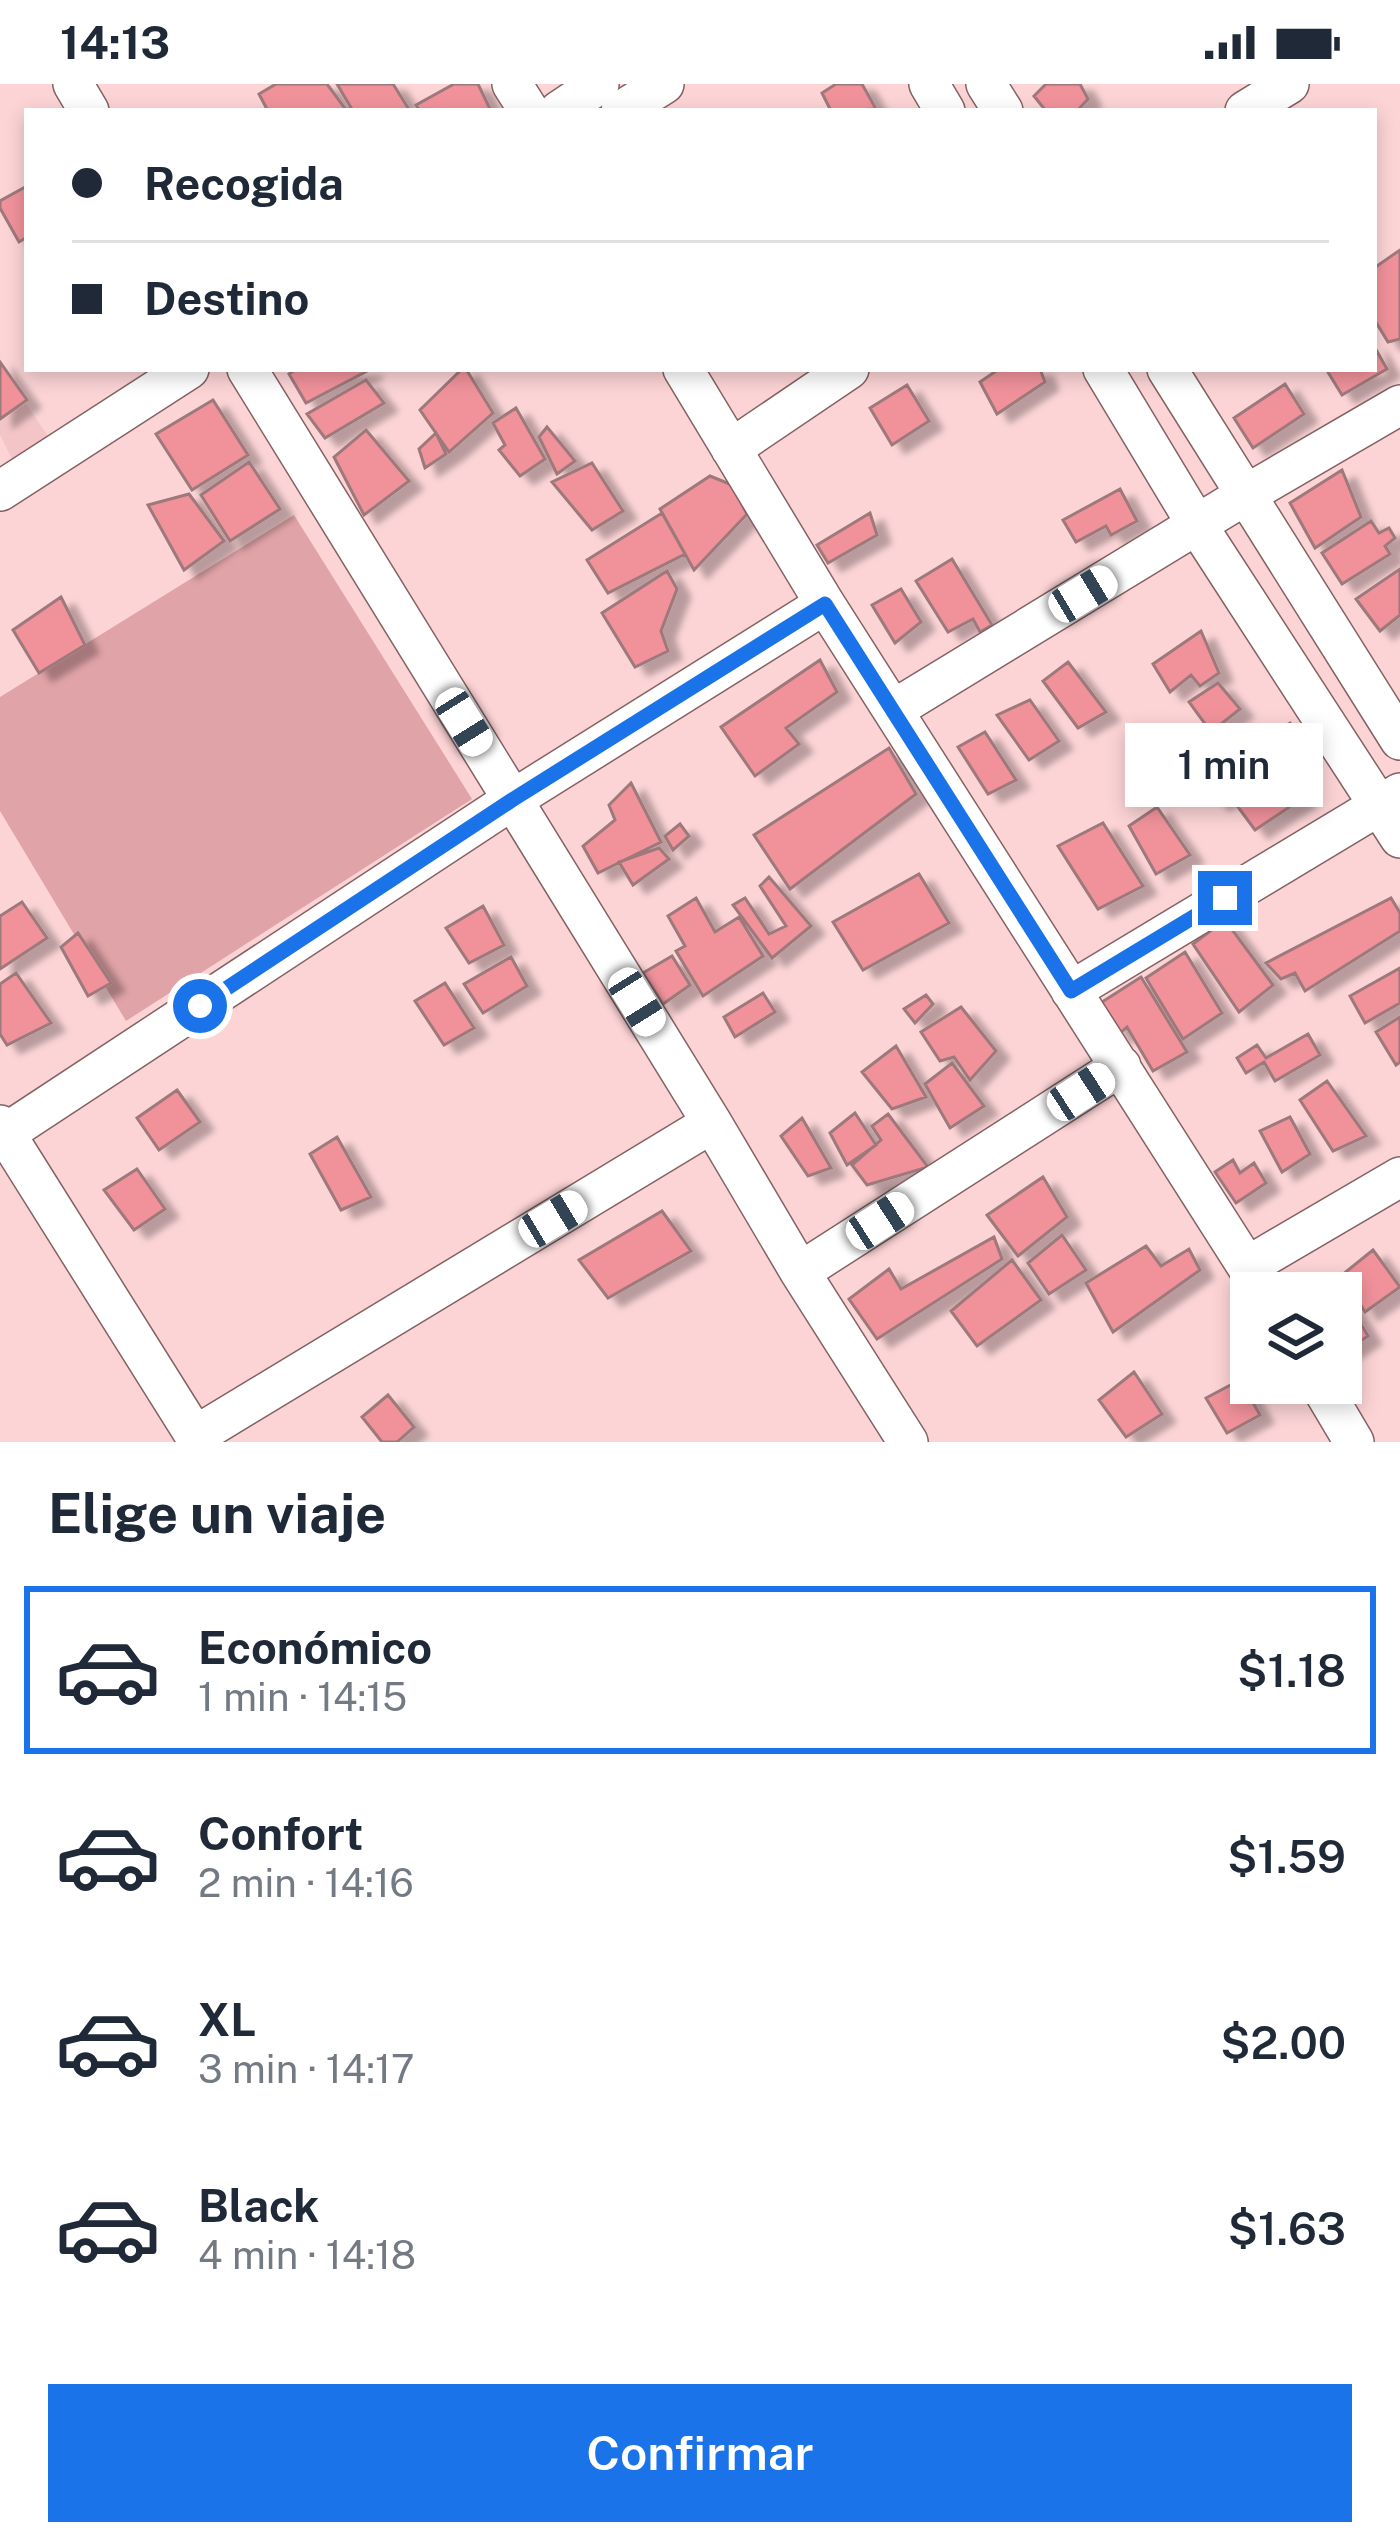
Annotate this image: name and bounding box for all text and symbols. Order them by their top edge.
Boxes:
text: 14:13 [60,16,170,69]
text: Recogida [144,157,344,210]
text: Destino [144,272,309,325]
car [1043,560,1123,628]
car [430,682,498,762]
callout: 1 min [1126,724,1324,808]
text: 1 min [1178,742,1270,788]
route end [1198,871,1252,925]
car [603,962,671,1042]
route start [173,979,227,1033]
car [1041,1057,1121,1127]
car [513,1185,593,1253]
car [840,1186,920,1256]
map controls [1230,1272,1362,1404]
button: layers [1230,1272,1362,1404]
text: Elige un viaje [48,1482,386,1545]
icon: car [54,1616,162,1724]
text: Económico [198,1621,432,1674]
text: $1.18 [1237,1644,1346,1697]
text: 1 min · 14:15 [198,1674,407,1720]
icon: car [54,1802,162,1910]
text: Confort [198,1807,363,1860]
text: $1.59 [1227,1830,1346,1883]
text: 2 min · 14:16 [198,1860,414,1906]
icon: car [54,1988,162,2096]
text: XL [198,1993,256,2046]
text: $2.00 [1220,2016,1346,2069]
text: 3 min · 14:17 [198,2046,414,2092]
icon: car [54,2174,162,2282]
text: Black [198,2179,319,2232]
text: $1.63 [1228,2202,1346,2255]
text: 4 min · 14:18 [198,2232,416,2278]
button: Confirmar [48,2384,1352,2522]

